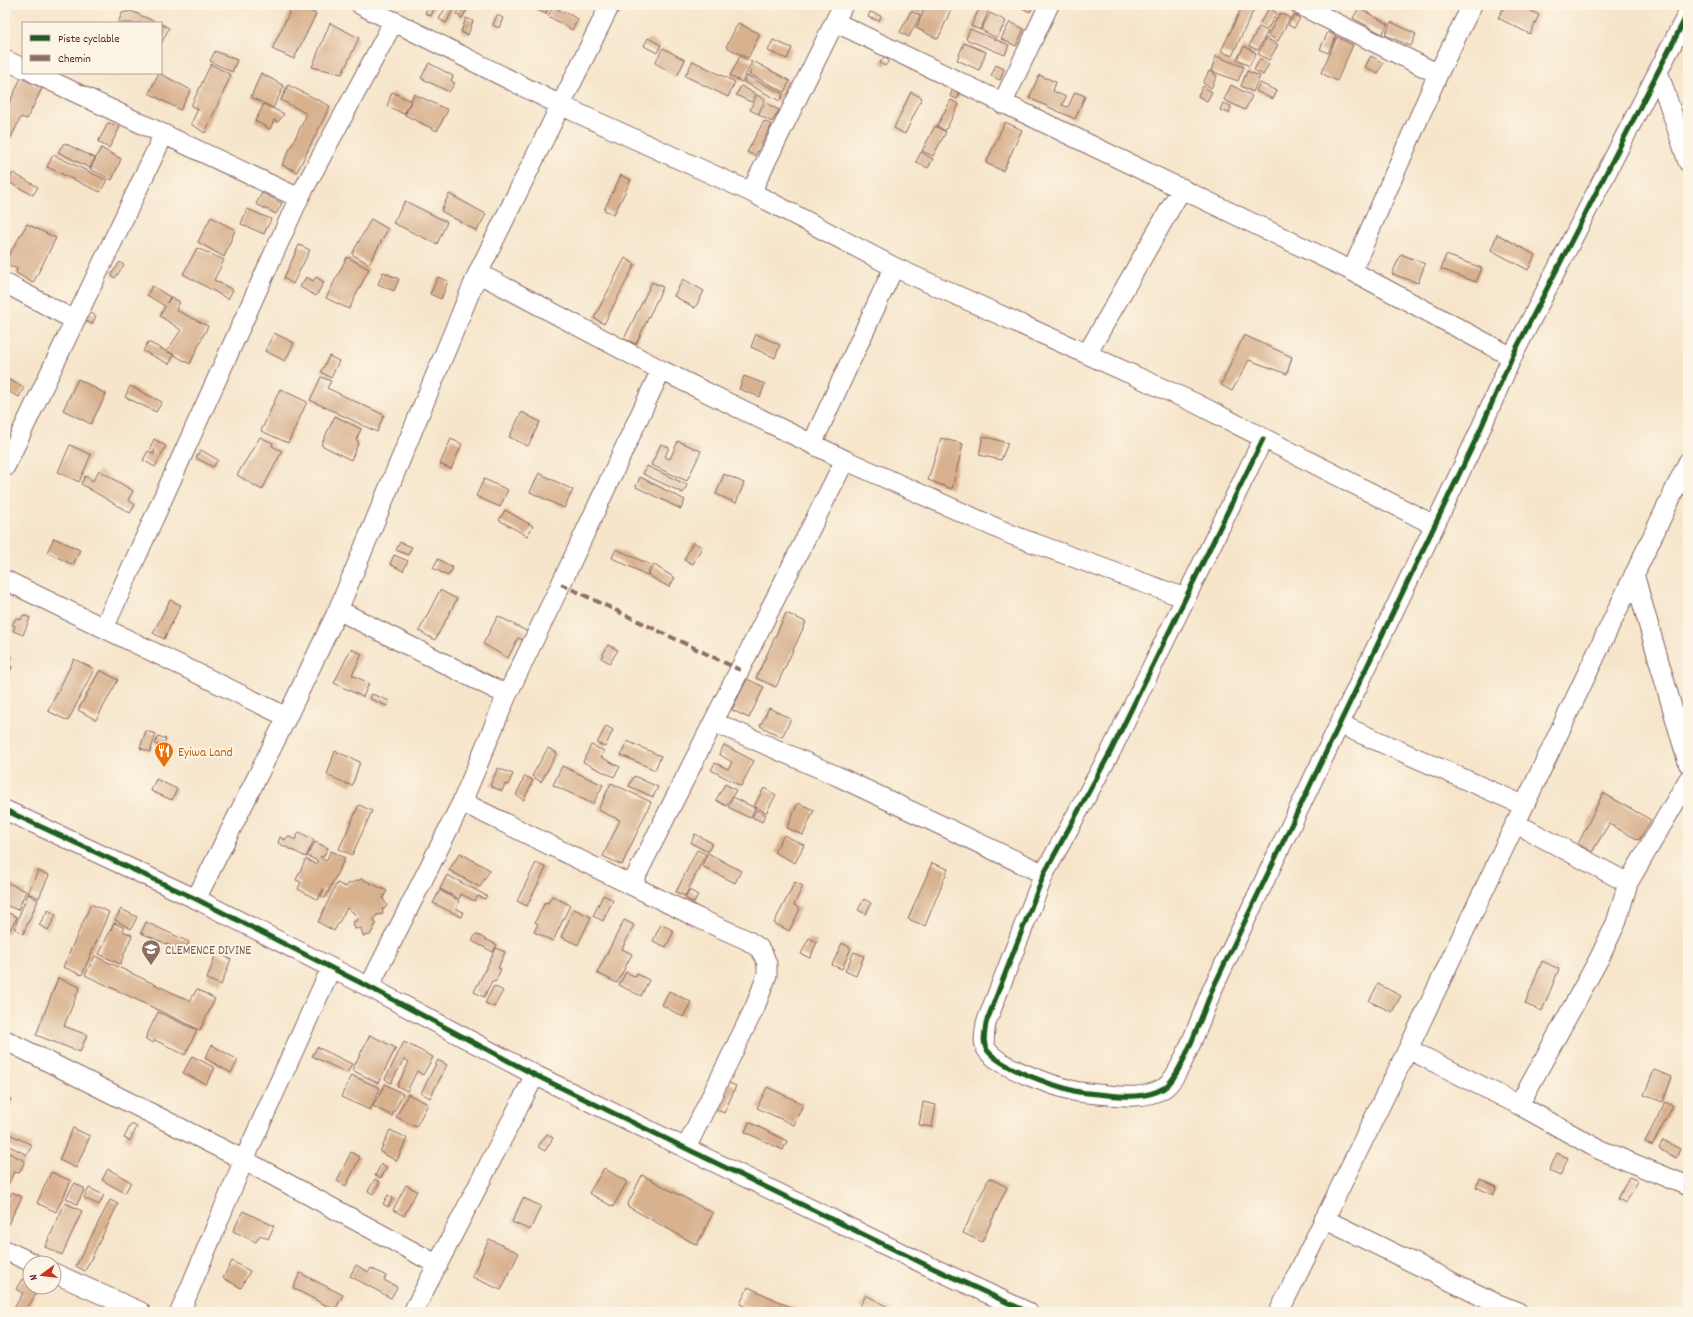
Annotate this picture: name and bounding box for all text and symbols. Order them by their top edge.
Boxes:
legend [22,22,162,74]
text: Piste cyclable [58,31,119,48]
text: Chemin [58,51,91,68]
restaurant icon: Eyiwa Land [153,740,175,768]
place label: Eyiwa Land [178,744,233,763]
school or university icon: CLEMENCE DIVINE [140,938,162,966]
place label: CLEMENCE DIVINE [165,942,251,961]
north arrow [22,1255,62,1295]
text: N [26,1272,43,1282]

